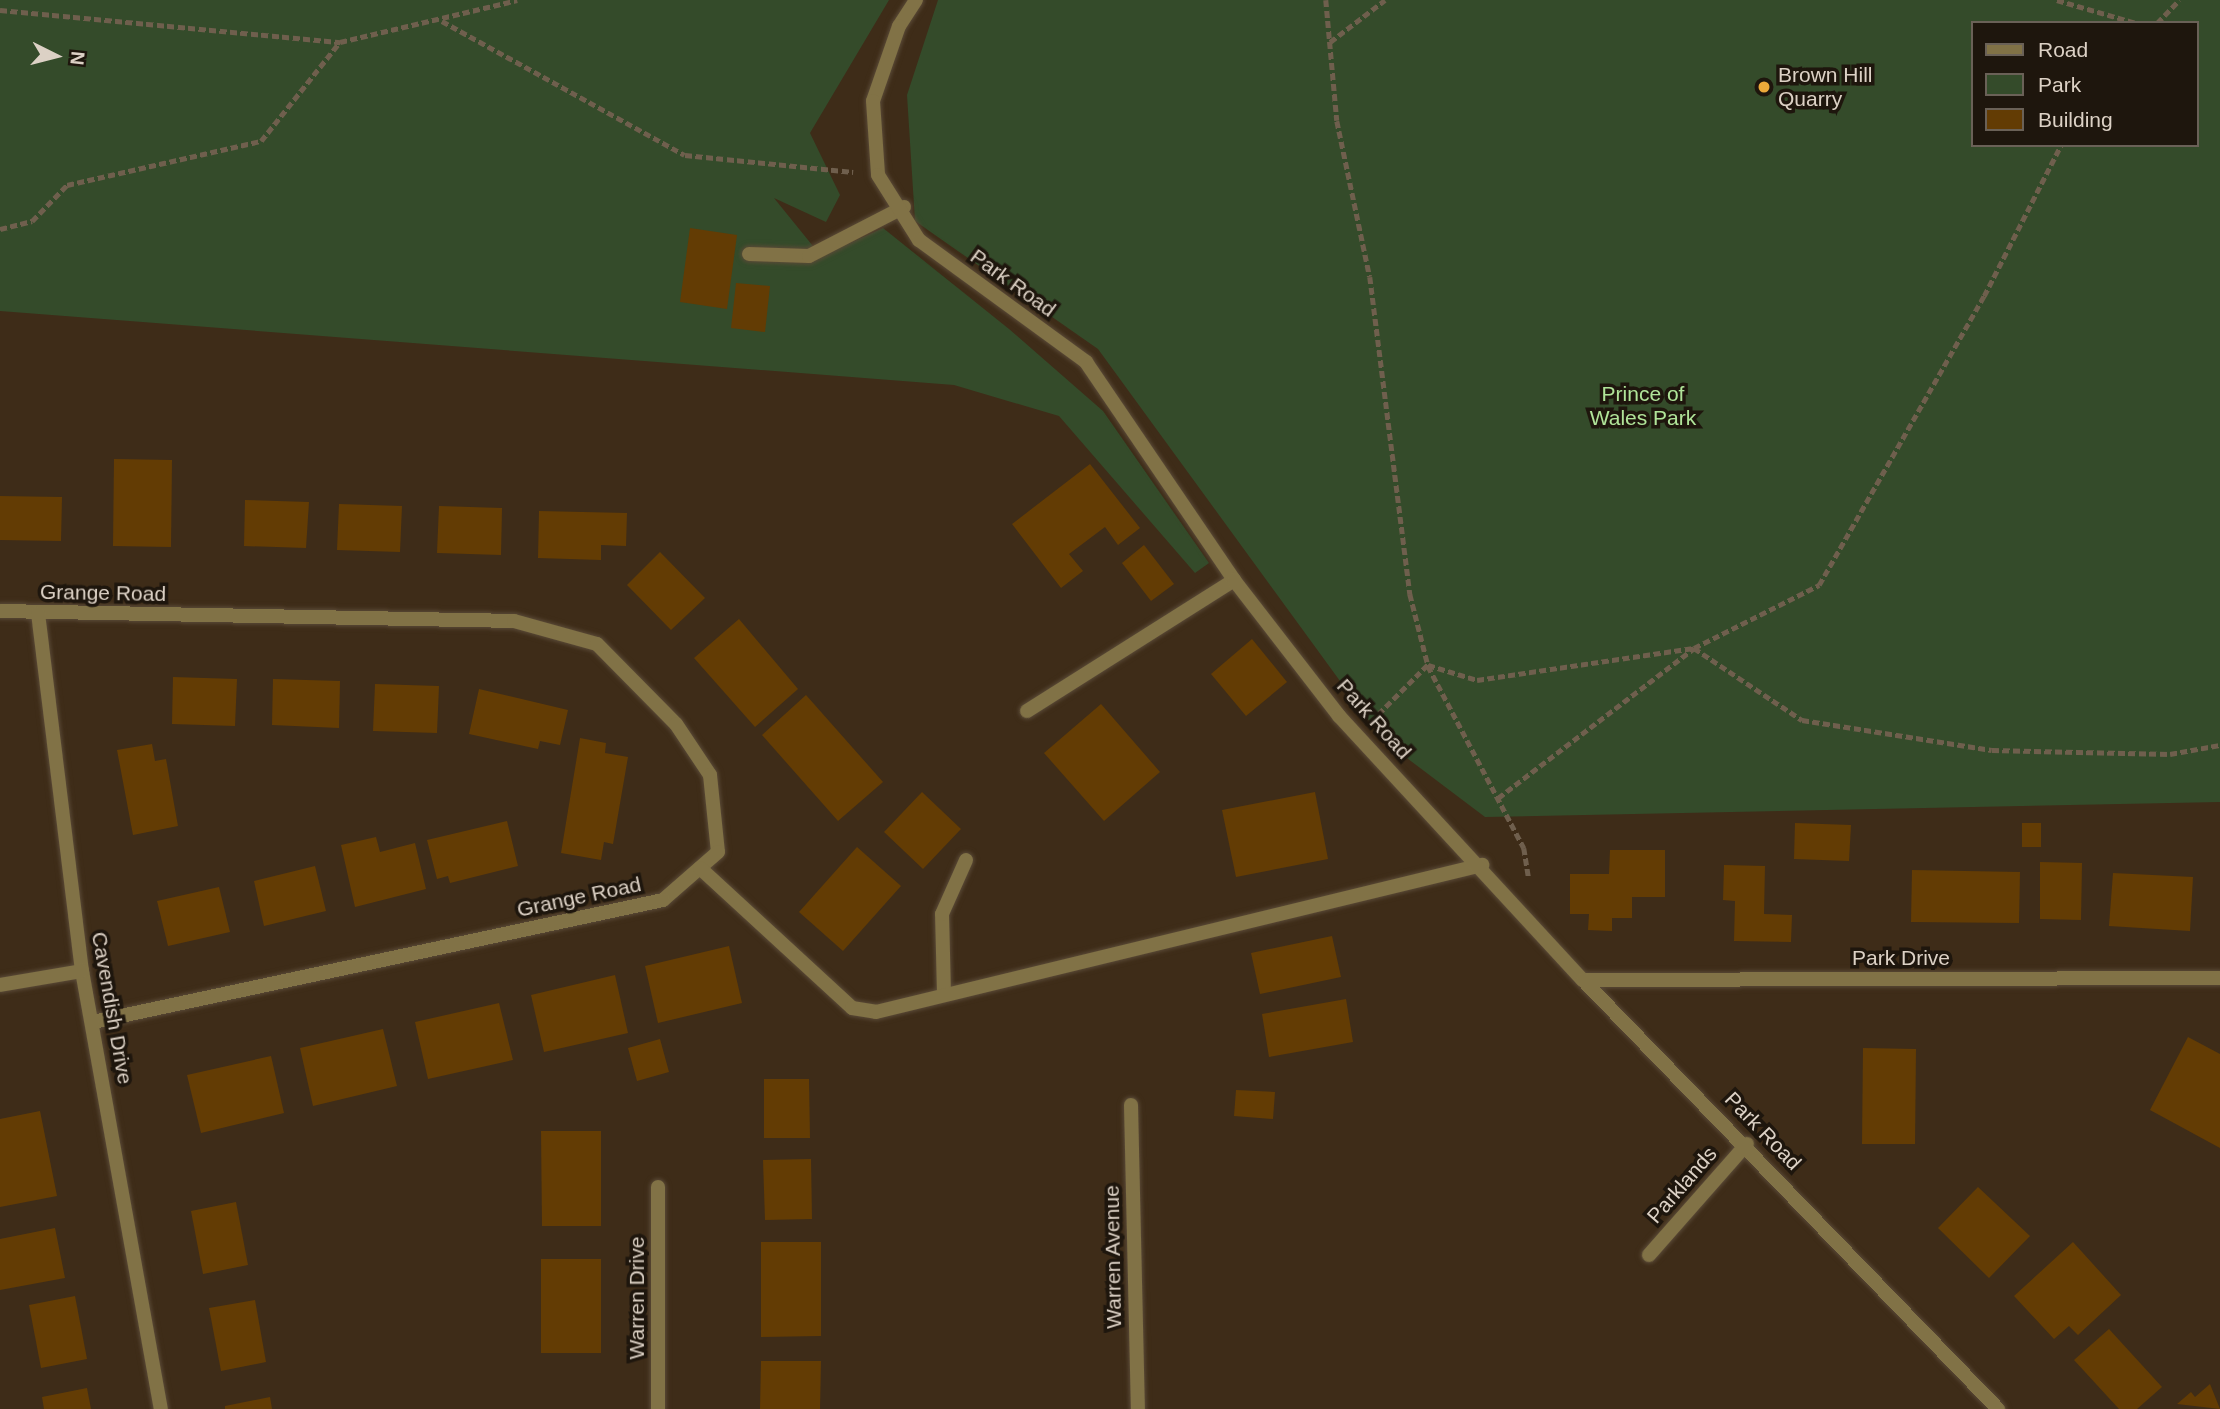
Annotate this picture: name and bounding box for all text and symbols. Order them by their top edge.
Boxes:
north arrow [21,21,91,91]
legend [1972,21,2199,147]
text: Road [2038,38,2088,61]
text: N [66,50,89,66]
place label: Brown Hill Quarry [1778,62,1873,112]
text: Park [2038,73,2081,96]
marker: Brown Hill Quarry [1756,79,1772,95]
text: Building [2038,108,2113,131]
street label: Park Road [965,244,1061,322]
park label: Prince of Wales Park [1590,381,1696,431]
street label: Grange Road [40,579,166,607]
street label: Park Road [1331,674,1417,764]
street label: Grange Road [515,872,643,922]
street label: Cavendish Drive [86,930,138,1086]
street label: Park Drive [1852,945,1950,971]
street label: Park Road [1719,1087,1807,1175]
street label: Parklands [1642,1141,1722,1229]
street label: Warren Avenue [1099,1184,1127,1330]
street label: Warren Drive [624,1237,650,1359]

